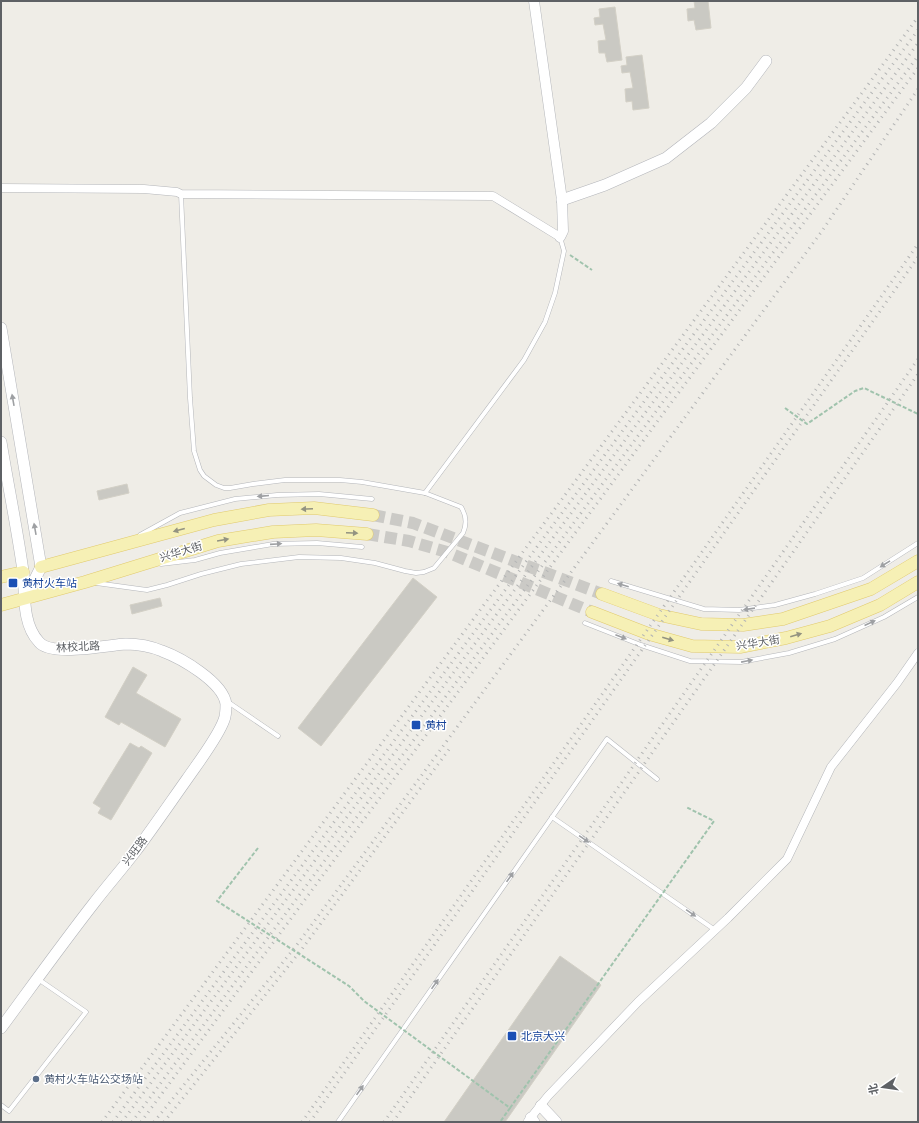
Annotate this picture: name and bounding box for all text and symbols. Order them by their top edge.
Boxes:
one-way arrow [10,394,16,407]
one-way arrow [257,493,269,500]
one-way arrow [301,505,313,512]
one-way arrow [31,523,37,535]
one-way arrow [173,527,185,533]
one-way arrow [346,529,358,536]
one-way arrow [217,537,229,543]
street label: 兴华大街 [158,539,204,565]
one-way arrow [270,541,282,548]
one-way arrow [880,560,890,568]
marker: 黄村火车站 [7,577,19,589]
place label: 黄村火车站 [22,577,77,590]
one-way arrow [617,582,629,588]
one-way arrow [743,606,756,612]
one-way arrow [865,620,876,626]
one-way arrow [790,632,802,638]
street label: 兴华大街 [735,633,781,653]
one-way arrow [615,634,627,640]
one-way arrow [663,636,675,642]
street label: 林校北路 [56,639,100,655]
one-way arrow [740,658,753,664]
marker: 黄村 [410,719,422,731]
place label: 黄村 [425,719,447,732]
street label: 兴旺路 [120,834,150,868]
one-way arrow [579,835,589,843]
one-way arrow [506,872,514,883]
one-way arrow [686,909,696,917]
one-way arrow [431,978,439,989]
marker: 北京大兴 [506,1030,518,1042]
place label: 北京大兴 [521,1030,565,1043]
north arrow [863,1067,903,1107]
place label: 黄村火车站公交场站 [44,1073,143,1086]
marker: 黄村火车站公交场站 [31,1074,41,1084]
text: 北 [866,1082,881,1096]
one-way arrow [356,1085,364,1095]

